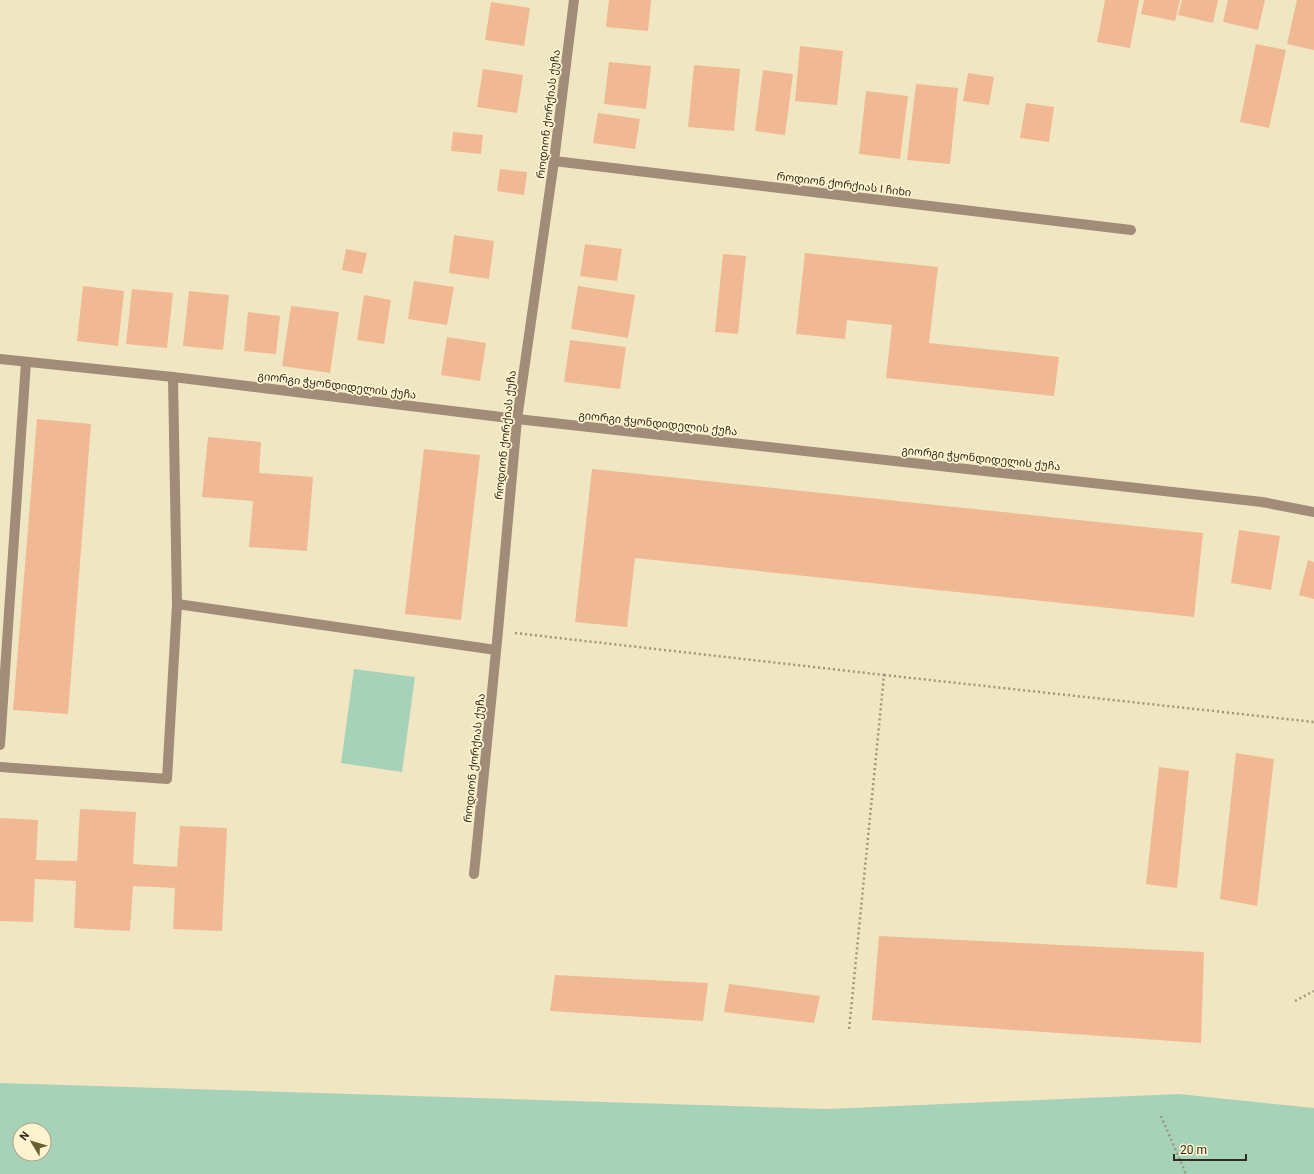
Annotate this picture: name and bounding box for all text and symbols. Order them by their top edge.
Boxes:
street label: როდიონ ქორქიას ქუჩა [534,49,563,179]
street label: როდიონ ქორქიას I ჩიხი [776,170,912,199]
street label: გიორგი ჭყონდიდელის ქუჩა [257,369,417,402]
street label: როდიონ ქორქიას ქუჩა [492,370,519,500]
street label: გიორგი ჭყონდიდელის ქუჩა [578,409,738,438]
street label: გიორგი ჭყონდიდელის ქუჩა [901,444,1061,473]
street label: როდიონ ქორქიას ქუჩა [461,693,488,823]
north arrow [12,1122,52,1162]
text: N [17,1129,32,1143]
scale bar [1174,1136,1246,1162]
text: 20 m [1180,1143,1207,1157]

